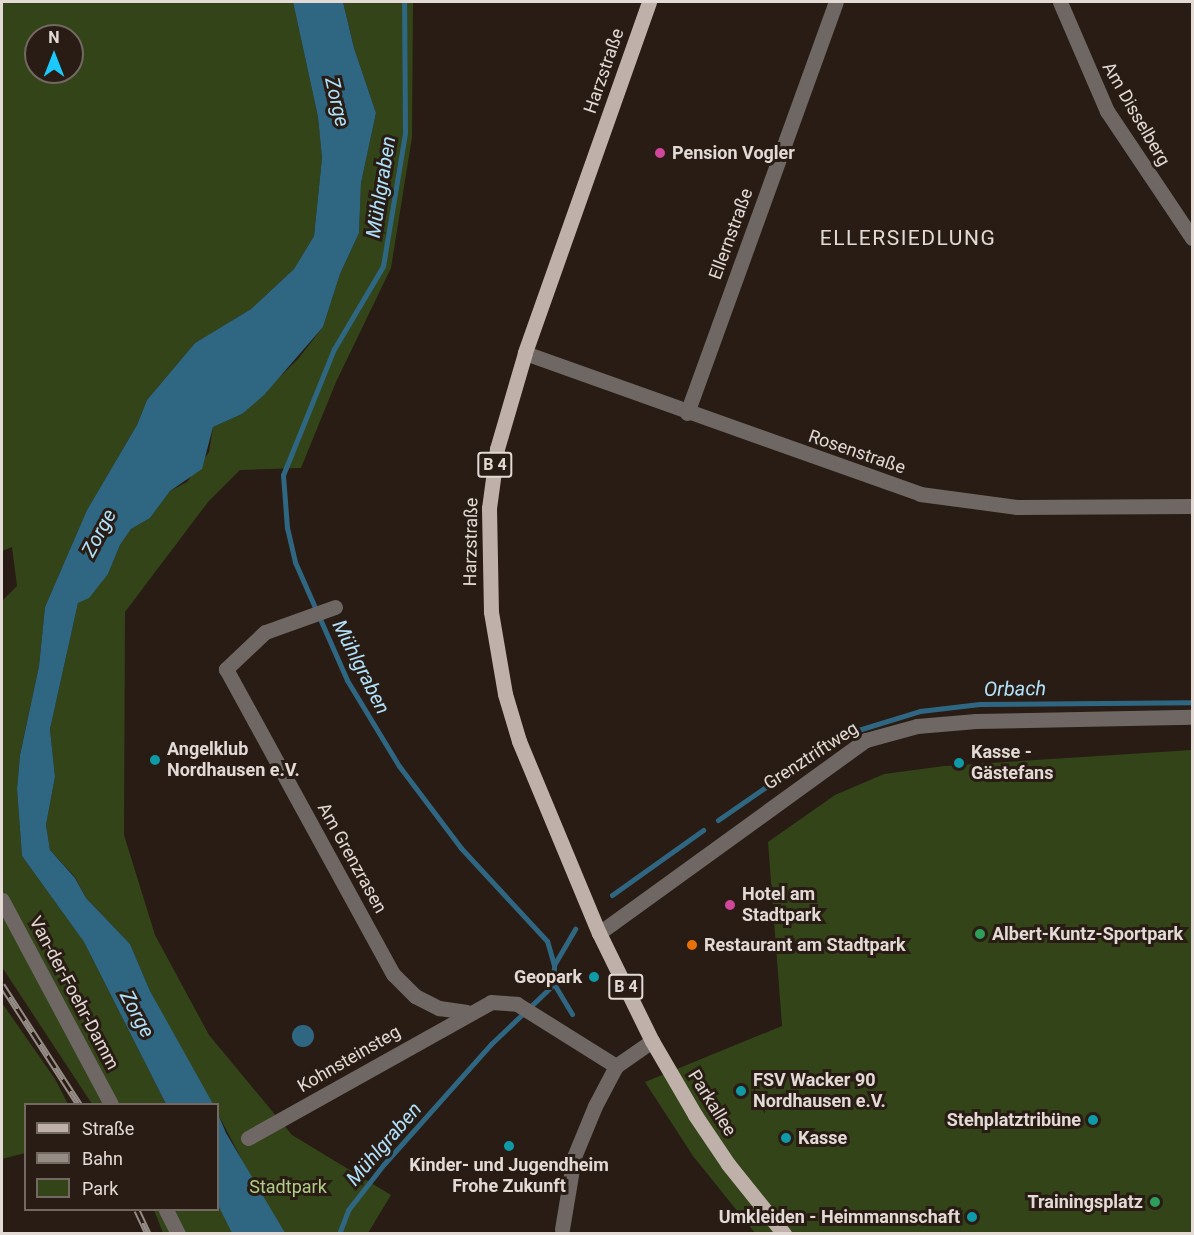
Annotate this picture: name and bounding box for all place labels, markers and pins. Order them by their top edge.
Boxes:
place label: Pension Vogler [672,142,795,164]
marker: Pension Vogler [653,146,667,160]
place label: Angelklub Nordhausen e.V. [167,739,300,782]
place label: Kasse - Gästefans [971,742,1053,784]
marker: Angelklub Nordhausen e.V. [148,753,162,767]
marker: Kasse - Gästefans [952,756,966,770]
place label: Hotel am Stadtpark [742,884,821,926]
marker: Hotel am Stadtpark [723,898,737,912]
place label: Albert-Kuntz-Sportpark [992,923,1183,945]
marker: Albert-Kuntz-Sportpark [973,927,987,941]
place label: Restaurant am Stadtpark [704,934,906,956]
marker: Restaurant am Stadtpark [685,938,699,952]
place label: Geopark [514,966,582,988]
marker: Geopark [587,970,601,984]
place label: FSV Wacker 90 Nordhausen e.V. [753,1070,886,1112]
marker: FSV Wacker 90 Nordhausen e.V. [734,1084,748,1098]
place label: Stehplatztribüne [947,1109,1081,1131]
marker: Stehplatztribüne [1086,1113,1100,1127]
place label: Kasse [798,1127,847,1149]
marker: Kasse [779,1131,793,1145]
marker: Kinder- und Jugendheim Frohe Zukunft [502,1139,516,1153]
place label: Kinder- und Jugendheim Frohe Zukunft [409,1155,609,1198]
place label: Trainingsplatz [1028,1191,1143,1213]
marker: Trainingsplatz [1148,1195,1162,1209]
place label: Umkleiden - Heimmannschaft [719,1206,960,1228]
marker: Umkleiden - Heimmannschaft [965,1210,979,1224]

